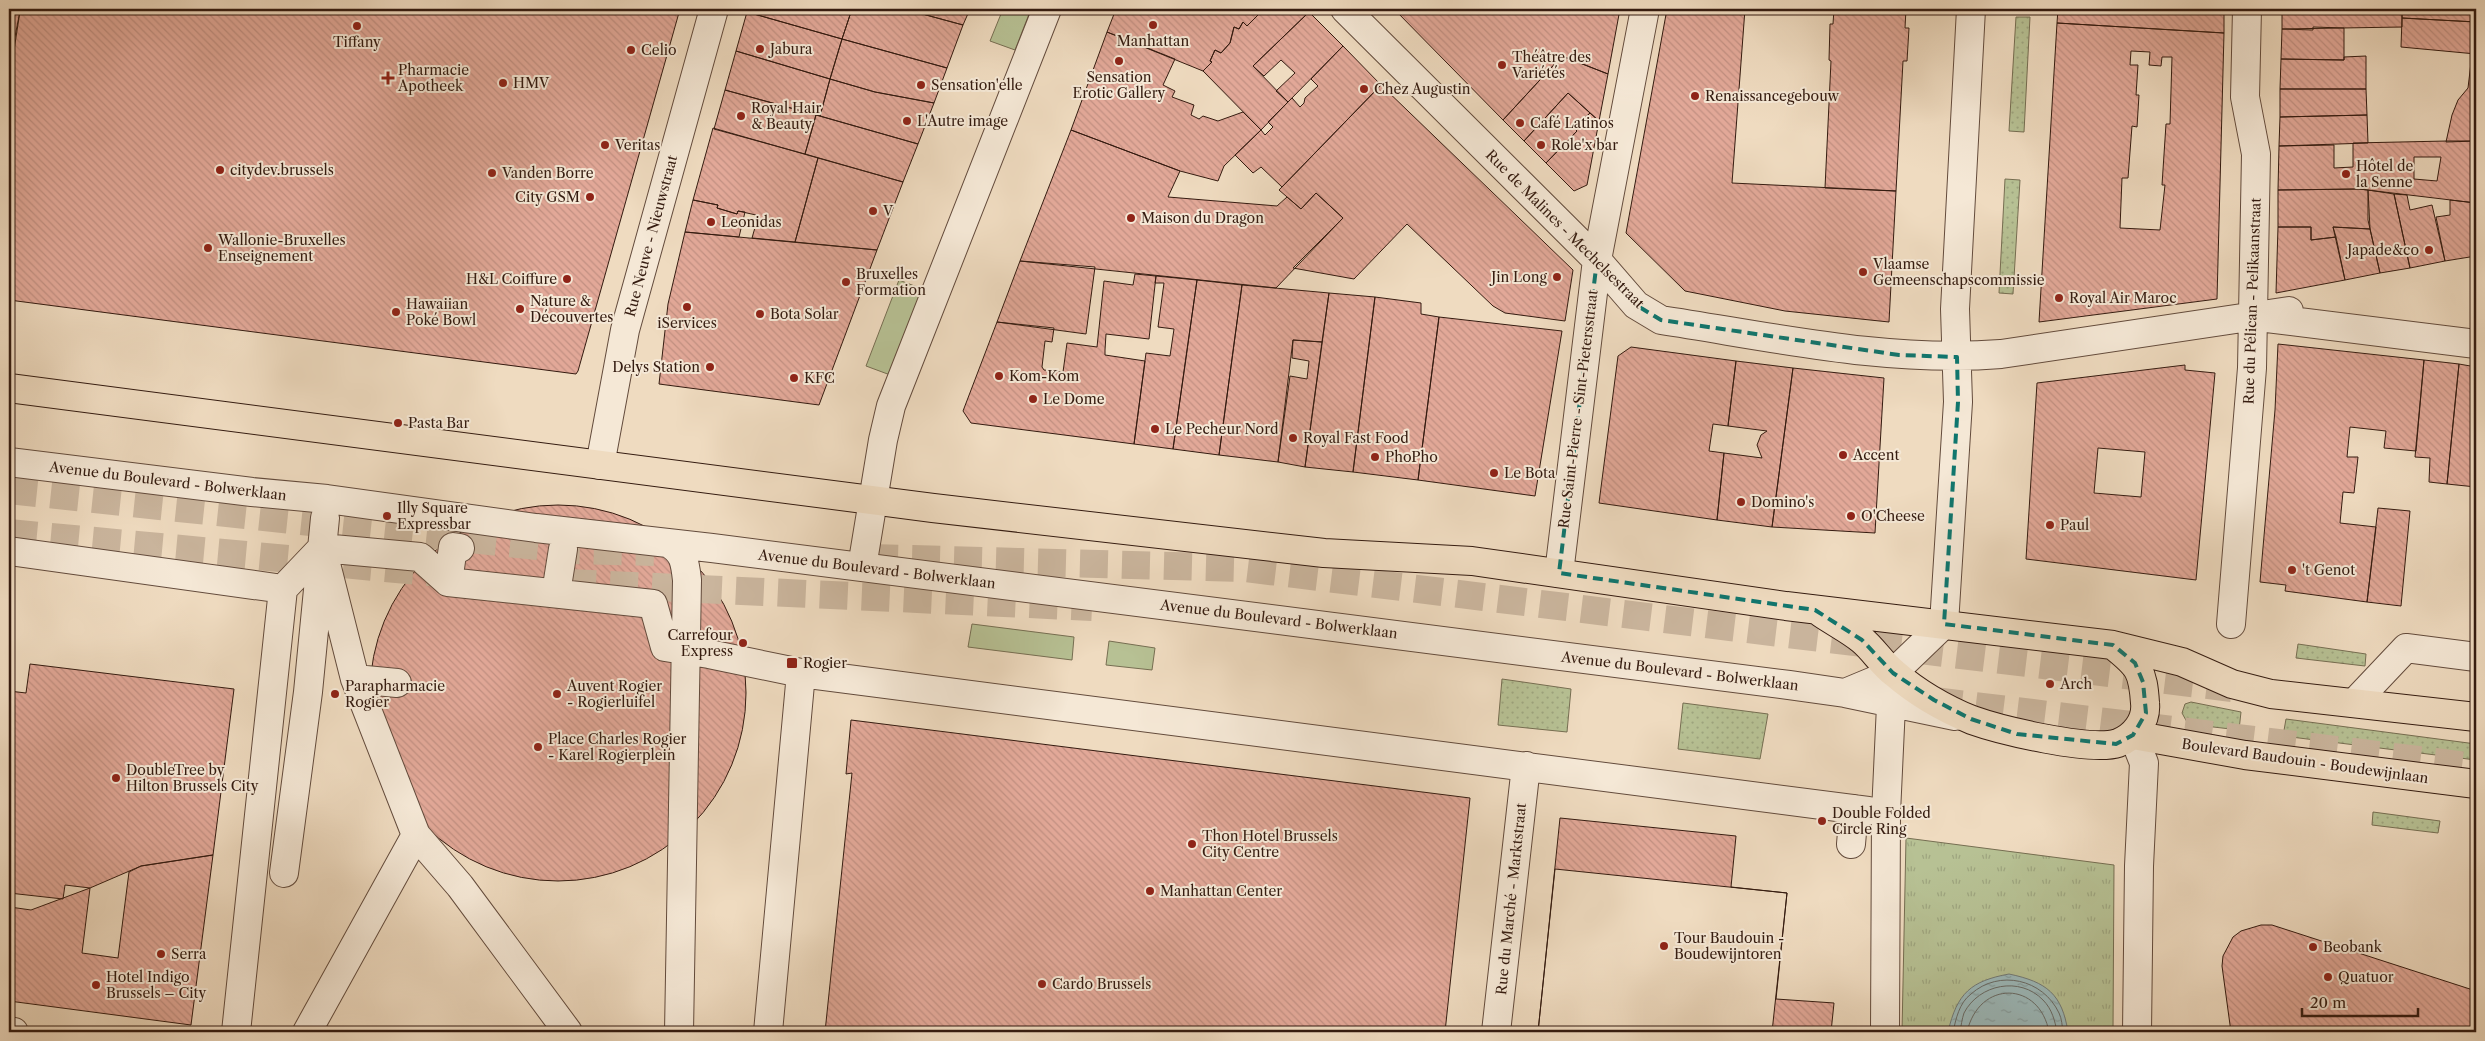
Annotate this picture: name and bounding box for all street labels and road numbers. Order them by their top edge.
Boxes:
street label: Rue de Malines - Mechelsestraat [1482,146,1648,312]
street label: Rue Neuve - Nieuwstraat [621,153,681,319]
street label: Rue du Pélican - Pelikaanstraat [2239,197,2265,405]
street label: Rue Saint-Pierre - Sint-Pietersstraat [1554,289,1602,529]
street label: Avenue du Boulevard - Bolwerklaan [47,457,288,505]
street label: Avenue du Boulevard - Bolwerklaan [756,545,997,593]
street label: Avenue du Boulevard - Bolwerklaan [1158,595,1399,643]
street label: Avenue du Boulevard - Bolwerklaan [1559,647,1800,695]
street label: Boulevard Baudouin - Boudewijnlaan [2180,735,2430,787]
street label: Rue du Marché - Marktstraat [1492,802,1530,996]

